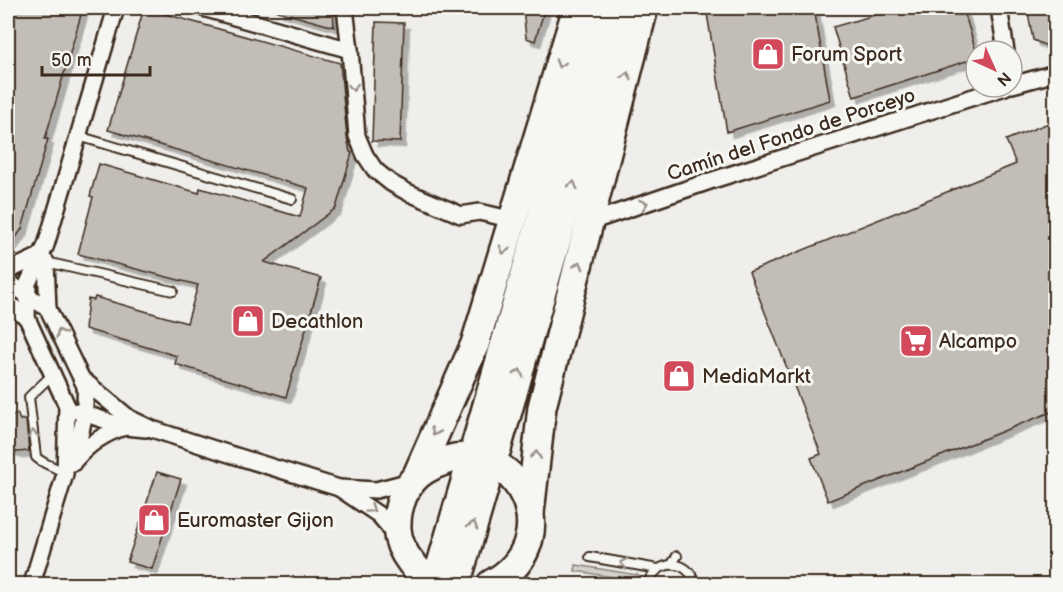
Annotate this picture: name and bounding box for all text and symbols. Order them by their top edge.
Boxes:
shop icon: Forum Sport [750,36,786,72]
scale bar [42,39,150,77]
north arrow [964,39,1024,99]
place label: Forum Sport [791,43,902,67]
text: 50 m [51,50,92,71]
one-way arrow [555,58,567,68]
text: N [993,68,1015,90]
one-way arrow [619,71,632,81]
one-way arrow [346,82,359,91]
street label: Camín del Fondo de Porceyo [664,83,919,186]
one-way arrow [566,180,578,191]
one-way arrow [638,198,649,211]
one-way arrow [499,244,511,255]
one-way arrow [571,260,584,270]
shop icon: Decathlon [230,303,266,339]
place label: Decathlon [271,310,363,334]
supermarket icon: Alcampo [898,323,934,359]
one-way arrow [55,328,67,339]
place label: Alcampo [939,330,1017,354]
shop icon: MediaMarkt [661,358,697,394]
place label: MediaMarkt [702,365,811,389]
one-way arrow [512,368,524,379]
one-way arrow [430,426,442,437]
one-way arrow [27,429,40,438]
one-way arrow [530,450,542,459]
shop icon: Euromaster Gijon [136,502,172,538]
one-way arrow [365,502,376,513]
place label: Euromaster Gijon [177,509,334,533]
one-way arrow [466,520,479,531]
one-way arrow [619,557,629,570]

